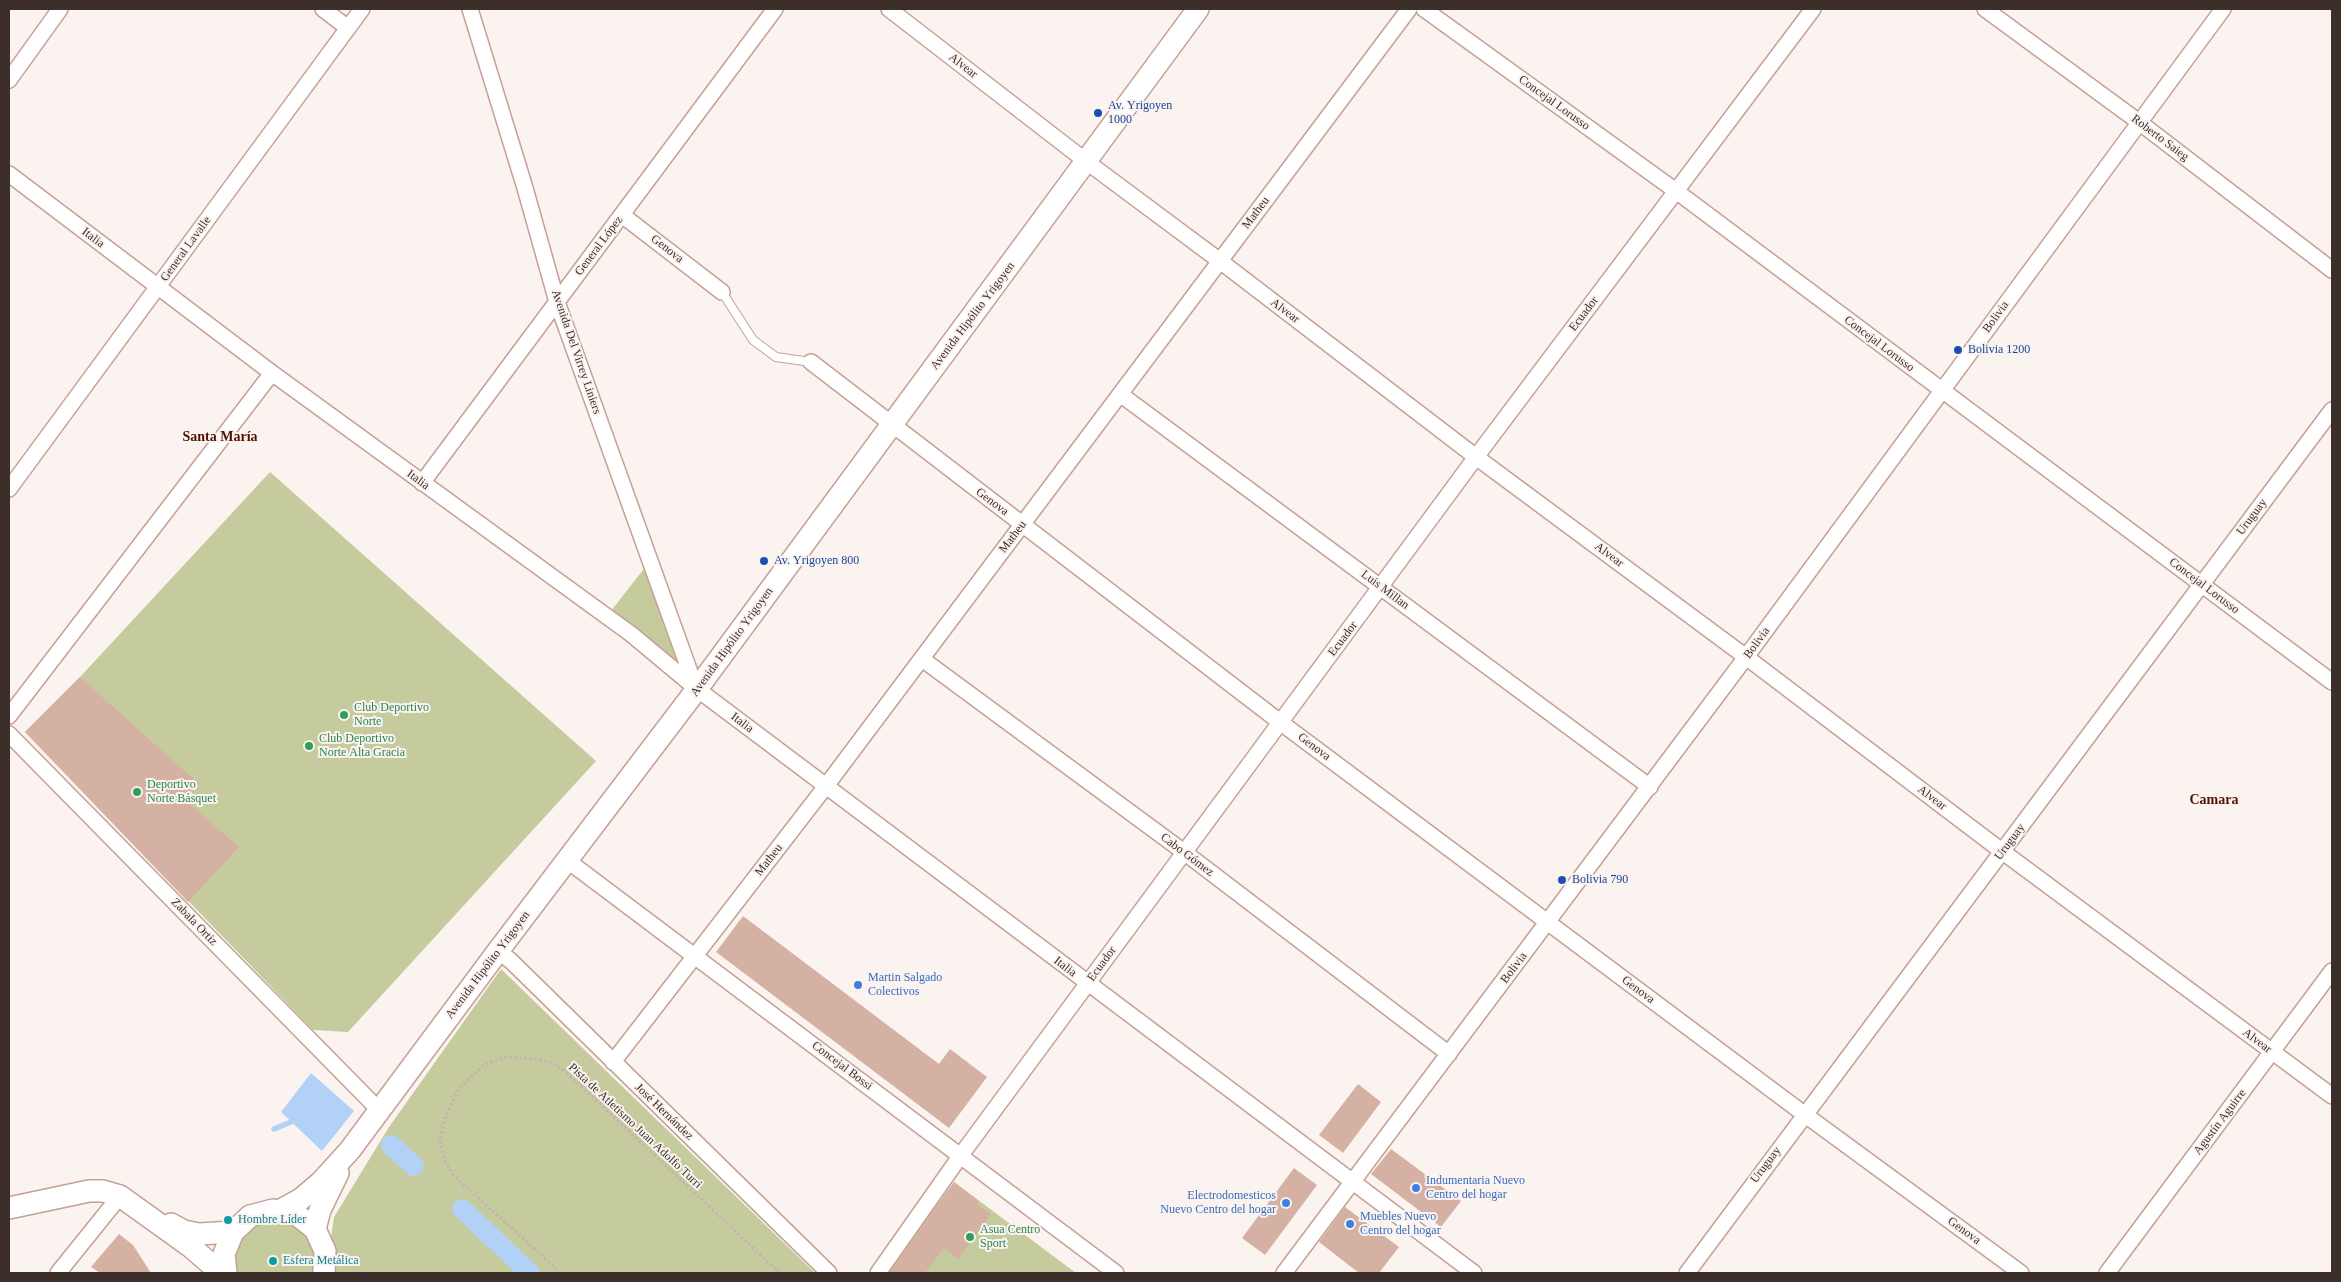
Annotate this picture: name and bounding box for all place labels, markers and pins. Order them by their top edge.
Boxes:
place label: Av. Yrigoyen 1000 [1108,99,1172,127]
marker: Av. Yrigoyen 1000 [1092,107,1104,119]
place label: Bolivia 1200 [1968,343,2030,357]
marker: Bolivia 1200 [1952,344,1964,356]
place label: Av. Yrigoyen 800 [774,554,859,568]
marker: Av. Yrigoyen 800 [758,555,770,567]
place label: Club Deportivo Norte [354,701,429,729]
marker: Club Deportivo Norte [338,709,350,721]
place label: Club Deportivo Norte Alta Gracia [319,732,405,760]
marker: Club Deportivo Norte Alta Gracia [303,740,315,752]
place label: Deportivo Norte Básquet [147,778,216,806]
marker: Deportivo Norte Básquet [131,786,143,798]
place label: Bolivia 790 [1572,873,1628,887]
marker: Bolivia 790 [1556,874,1568,886]
place label: Martin Salgado Colectivos [868,971,942,999]
marker: Martin Salgado Colectivos [852,979,864,991]
place label: Indumentaria Nuevo Centro del hogar [1426,1174,1525,1202]
marker: Indumentaria Nuevo Centro del hogar [1410,1182,1422,1194]
place label: Electrodomesticos Nuevo Centro del hogar [1160,1189,1276,1217]
marker: Electrodomesticos Nuevo Centro del hogar [1280,1197,1292,1209]
place label: Muebles Nuevo Centro del hogar [1360,1210,1441,1238]
place label: Hombre Líder [238,1213,306,1227]
marker: Hombre Líder [222,1214,234,1226]
marker: Muebles Nuevo Centro del hogar [1344,1218,1356,1230]
place label: Asua Centro Sport [980,1223,1040,1251]
marker: Asua Centro Sport [964,1231,976,1243]
place label: Esfera Metálica [283,1254,359,1268]
marker: Esfera Metálica [267,1255,279,1267]

